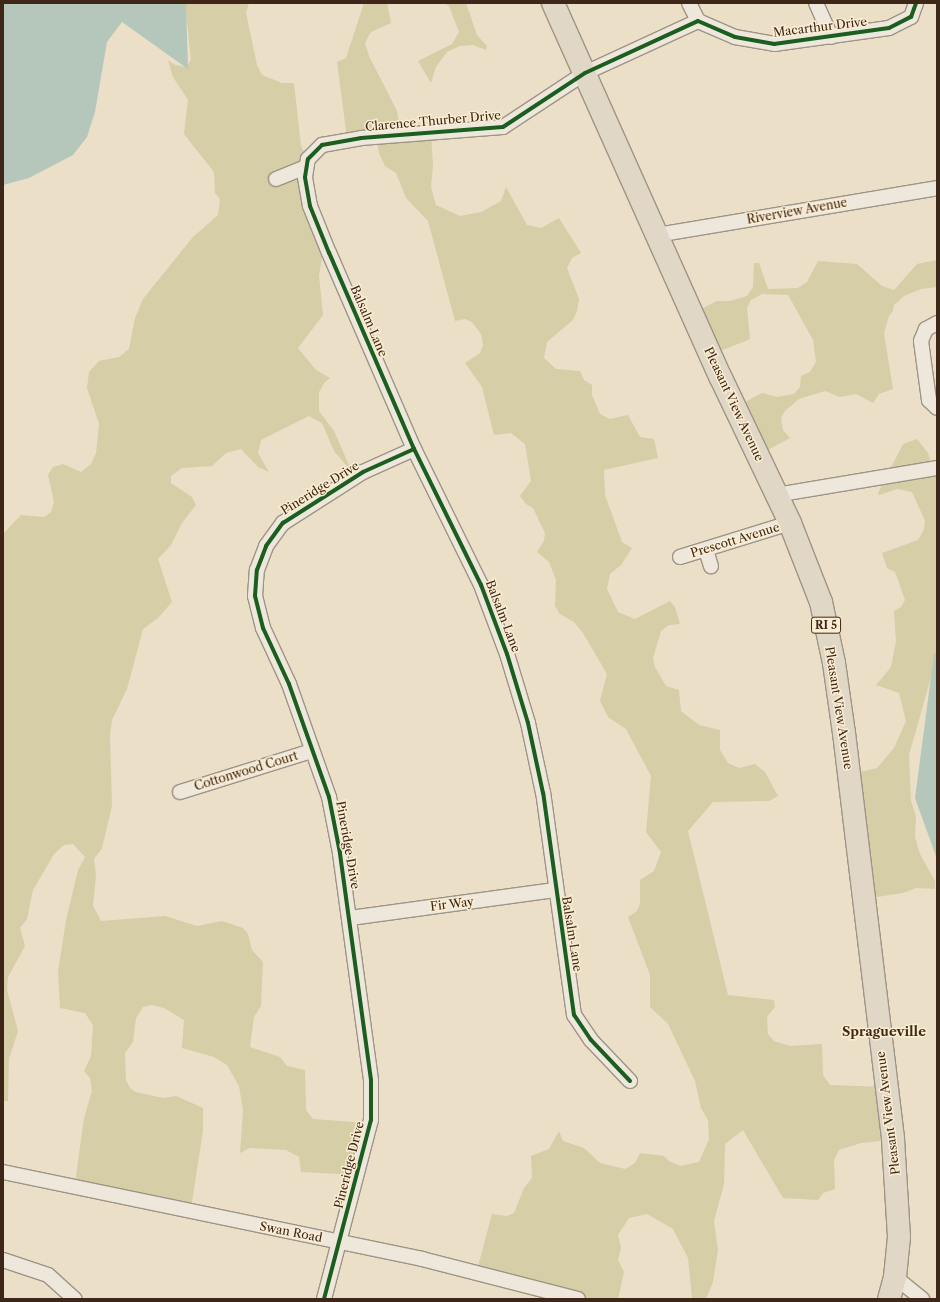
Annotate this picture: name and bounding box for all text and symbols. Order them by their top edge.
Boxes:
street label: Macarthur Drive [772,14,868,40]
street label: Clarence Thurber Drive [364,108,502,134]
street label: Riverview Avenue [745,195,849,227]
street label: Balsalm Lane [347,283,391,359]
street label: Pleasant View Avenue [701,344,767,464]
street label: Pineridge Drive [278,458,362,518]
street label: Prescott Avenue [689,520,781,560]
street label: Balsalm Lane [483,578,523,654]
road number: RI 5 [811,616,841,634]
street label: Pleasant View Avenue [822,645,856,771]
street label: Cottonwood Court [192,748,300,794]
street label: Pineridge Drive [333,800,363,890]
street label: Fir Way [429,894,475,914]
street label: Balsalm Lane [559,895,585,973]
district label: Spragueville [842,1023,926,1039]
street label: Pleasant View Avenue [873,1050,903,1176]
street label: Pineridge Drive [331,1120,367,1210]
street label: Swan Road [259,1219,323,1245]

